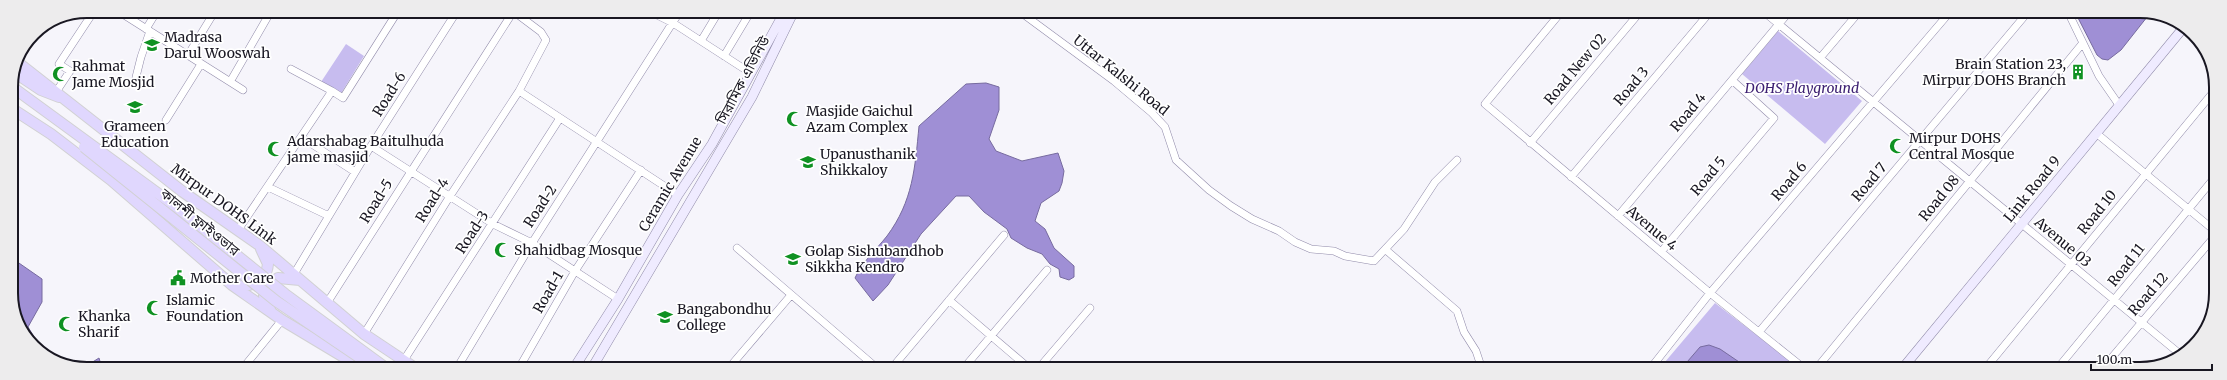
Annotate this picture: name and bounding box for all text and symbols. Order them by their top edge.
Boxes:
place label: Madrasa Darul Wooswah [164,28,270,62]
street label: Road New 02 [1540,30,1610,108]
street label: Uttar Kalshi Road [1069,31,1173,120]
street label: সিরামিক এভিনিউ [712,32,774,128]
school or university icon: Madrasa Darul Wooswah [143,36,161,54]
place label: Brain Station 23, Mirpur DOHS Branch [1922,55,2066,89]
place label: Rahmat Jame Mosjid [71,57,155,91]
street label: Road 3 [1610,63,1652,109]
building icon: Brain Station 23, Mirpur DOHS Branch [2069,63,2087,81]
mosque icon: Rahmat Jame Mosjid [51,65,69,83]
street label: Road-6 [368,68,410,120]
park label: DOHS Playground [1744,79,1859,97]
street label: Road 4 [1666,88,1710,135]
school or university icon: Grameen Education [126,98,144,116]
place label: Masjide Gaichul Azam Complex [805,102,914,136]
mosque icon: Masjide Gaichul Azam Complex [785,110,803,128]
place label: Grameen Education [101,117,169,151]
place label: Mirpur DOHS Central Mosque [1909,129,2014,163]
place label: Adarshabag Baitulhuda jame masjid [286,132,444,166]
street label: Ceramic Avenue [635,133,705,235]
mosque icon: Mirpur DOHS Central Mosque [1888,137,1906,155]
mosque icon: Adarshabag Baitulhuda jame masjid [266,140,284,158]
place label: Upanusthanik Shikkaloy [820,145,916,179]
street label: Link Road 9 [2000,152,2064,226]
school or university icon: Upanusthanik Shikkaloy [799,153,817,171]
street label: Road 5 [1686,153,1730,199]
street label: Road 6 [1767,158,1811,204]
street label: Road 7 [1848,159,1890,205]
street label: Mirpur DOHS Link [168,160,281,249]
street label: Road 08 [1915,171,1963,225]
street label: Road-4 [411,174,453,226]
street label: Road-5 [356,176,396,226]
street label: Road-2 [520,181,560,231]
street label: কালশী ফ্লাইওভার [156,184,244,260]
street label: Road 10 [2074,186,2120,238]
street label: Avenue 4 [1622,201,1681,255]
street label: Road-3 [451,207,493,257]
street label: Avenue 03 [2030,212,2095,271]
street label: Road 11 [2104,240,2148,290]
mosque icon: Shahidbag Mosque [493,241,511,259]
place label: Shahidbag Mosque [514,241,642,259]
place label: Golap Sishubandhob Sikkha Kendro [805,242,944,276]
school or university icon: Golap Sishubandhob Sikkha Kendro [784,250,802,268]
street label: Road-1 [529,268,567,316]
public building icon: Mother Care [169,269,187,287]
place label: Mother Care [190,269,273,287]
street label: Road 12 [2124,269,2172,319]
place label: Islamic Foundation [166,291,244,325]
mosque icon: Islamic Foundation [145,299,163,317]
place label: Bangabondhu College [677,300,772,334]
place label: Khanka Sharif [78,307,131,341]
school or university icon: Bangabondhu College [656,308,674,326]
mosque icon: Khanka Sharif [57,315,75,333]
scale bar [2091,346,2212,372]
text: 100 m [2097,352,2132,367]

